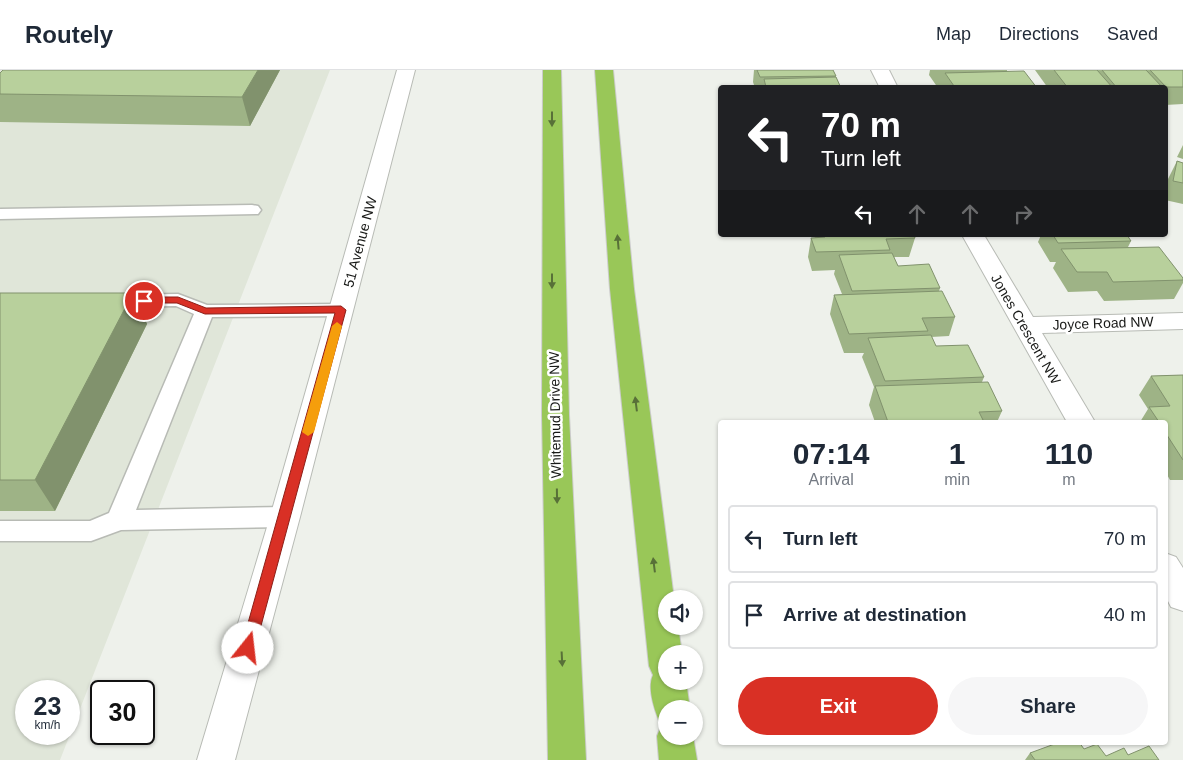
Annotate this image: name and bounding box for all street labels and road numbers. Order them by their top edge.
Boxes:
street label: 51 Avenue NW [340,194,380,289]
street label: Jones Crescent NW [988,271,1064,388]
street label: Joyce Road NW [1052,313,1155,333]
street label: Whitemud Drive NW [546,351,564,479]

